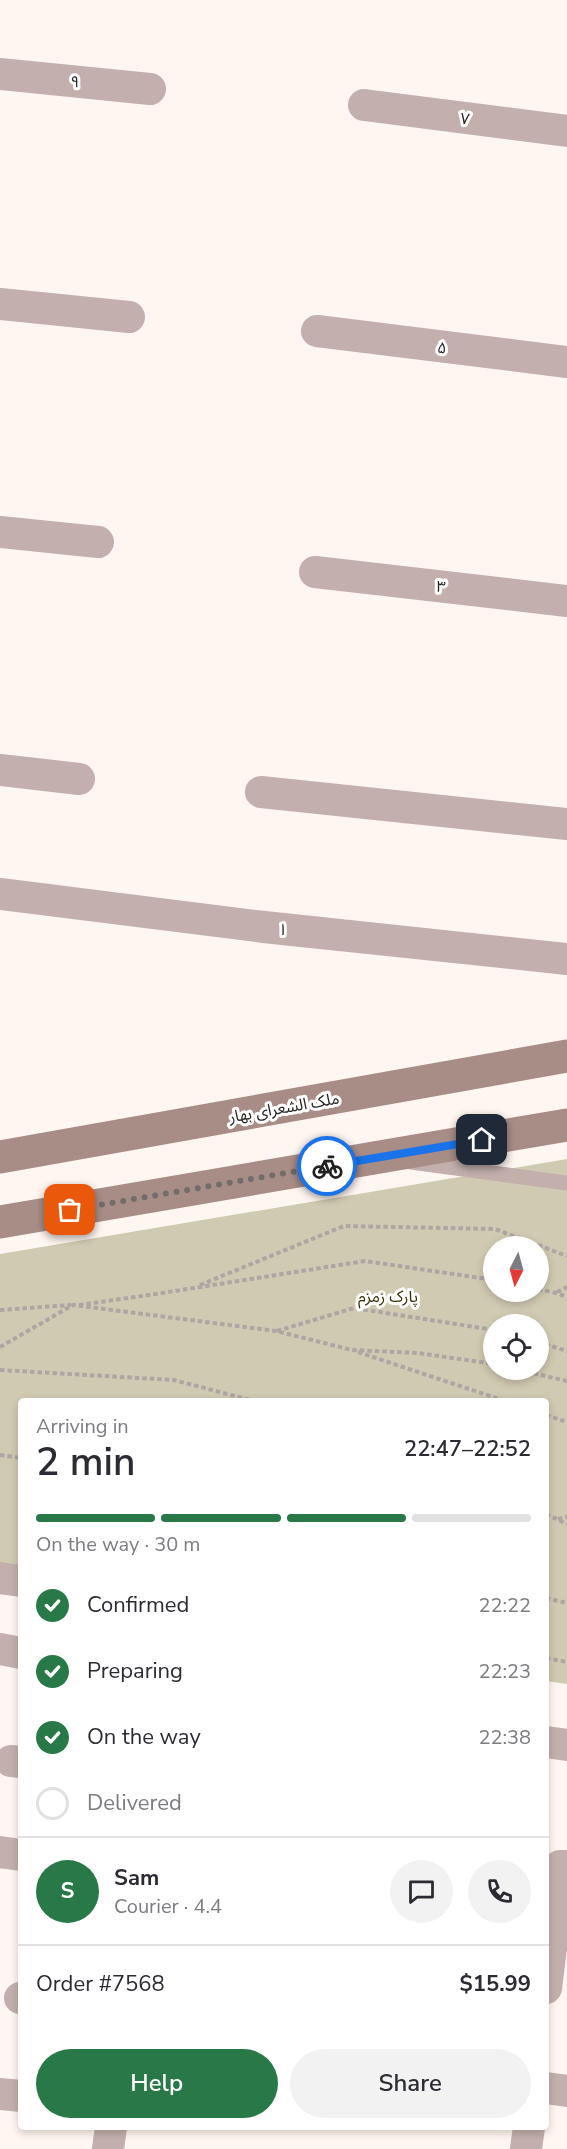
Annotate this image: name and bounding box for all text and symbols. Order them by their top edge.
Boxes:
street label: ۹ [69,71,81,93]
street label: ۷ [459,108,471,130]
street label: ۵ [436,337,448,359]
street label: ۳ [435,576,447,598]
street label: ۱ [277,919,289,941]
street label: ملک الشعرای بهار [226,1087,341,1129]
pin [456,1114,507,1165]
icon: home [465,1123,498,1156]
courier [297,1136,357,1196]
icon: bike [311,1150,344,1183]
pin [44,1184,95,1235]
icon: bag [53,1193,86,1226]
north arrow [483,1236,549,1302]
map controls [483,1236,549,1380]
park label: پارک زمزم [358,1286,418,1309]
button: locate [483,1314,549,1380]
text: Arriving in [36,1413,129,1440]
text: 22:47–22:52 [404,1434,531,1464]
text: 2 min [36,1436,135,1489]
text: On the way · 30 m [36,1531,200,1558]
icon: check [36,1589,69,1622]
text: Confirmed [87,1590,189,1620]
text: 22:22 [478,1592,531,1619]
icon: check [36,1655,69,1688]
text: Preparing [87,1656,183,1686]
text: 22:23 [478,1658,531,1685]
icon: check [36,1721,69,1754]
text: On the way [87,1722,201,1752]
text: 22:38 [478,1724,531,1751]
text: Delivered [87,1788,182,1818]
button: chat [390,1860,453,1923]
button: phone [468,1860,531,1923]
text: Sam [114,1863,159,1893]
text: S [61,1876,74,1906]
text: Courier · 4.4 [114,1893,222,1920]
text: Order #7568 [36,1969,165,1999]
text: $15.99 [460,1969,531,1999]
button: Help [36,2049,278,2118]
button: Share [290,2049,531,2118]

